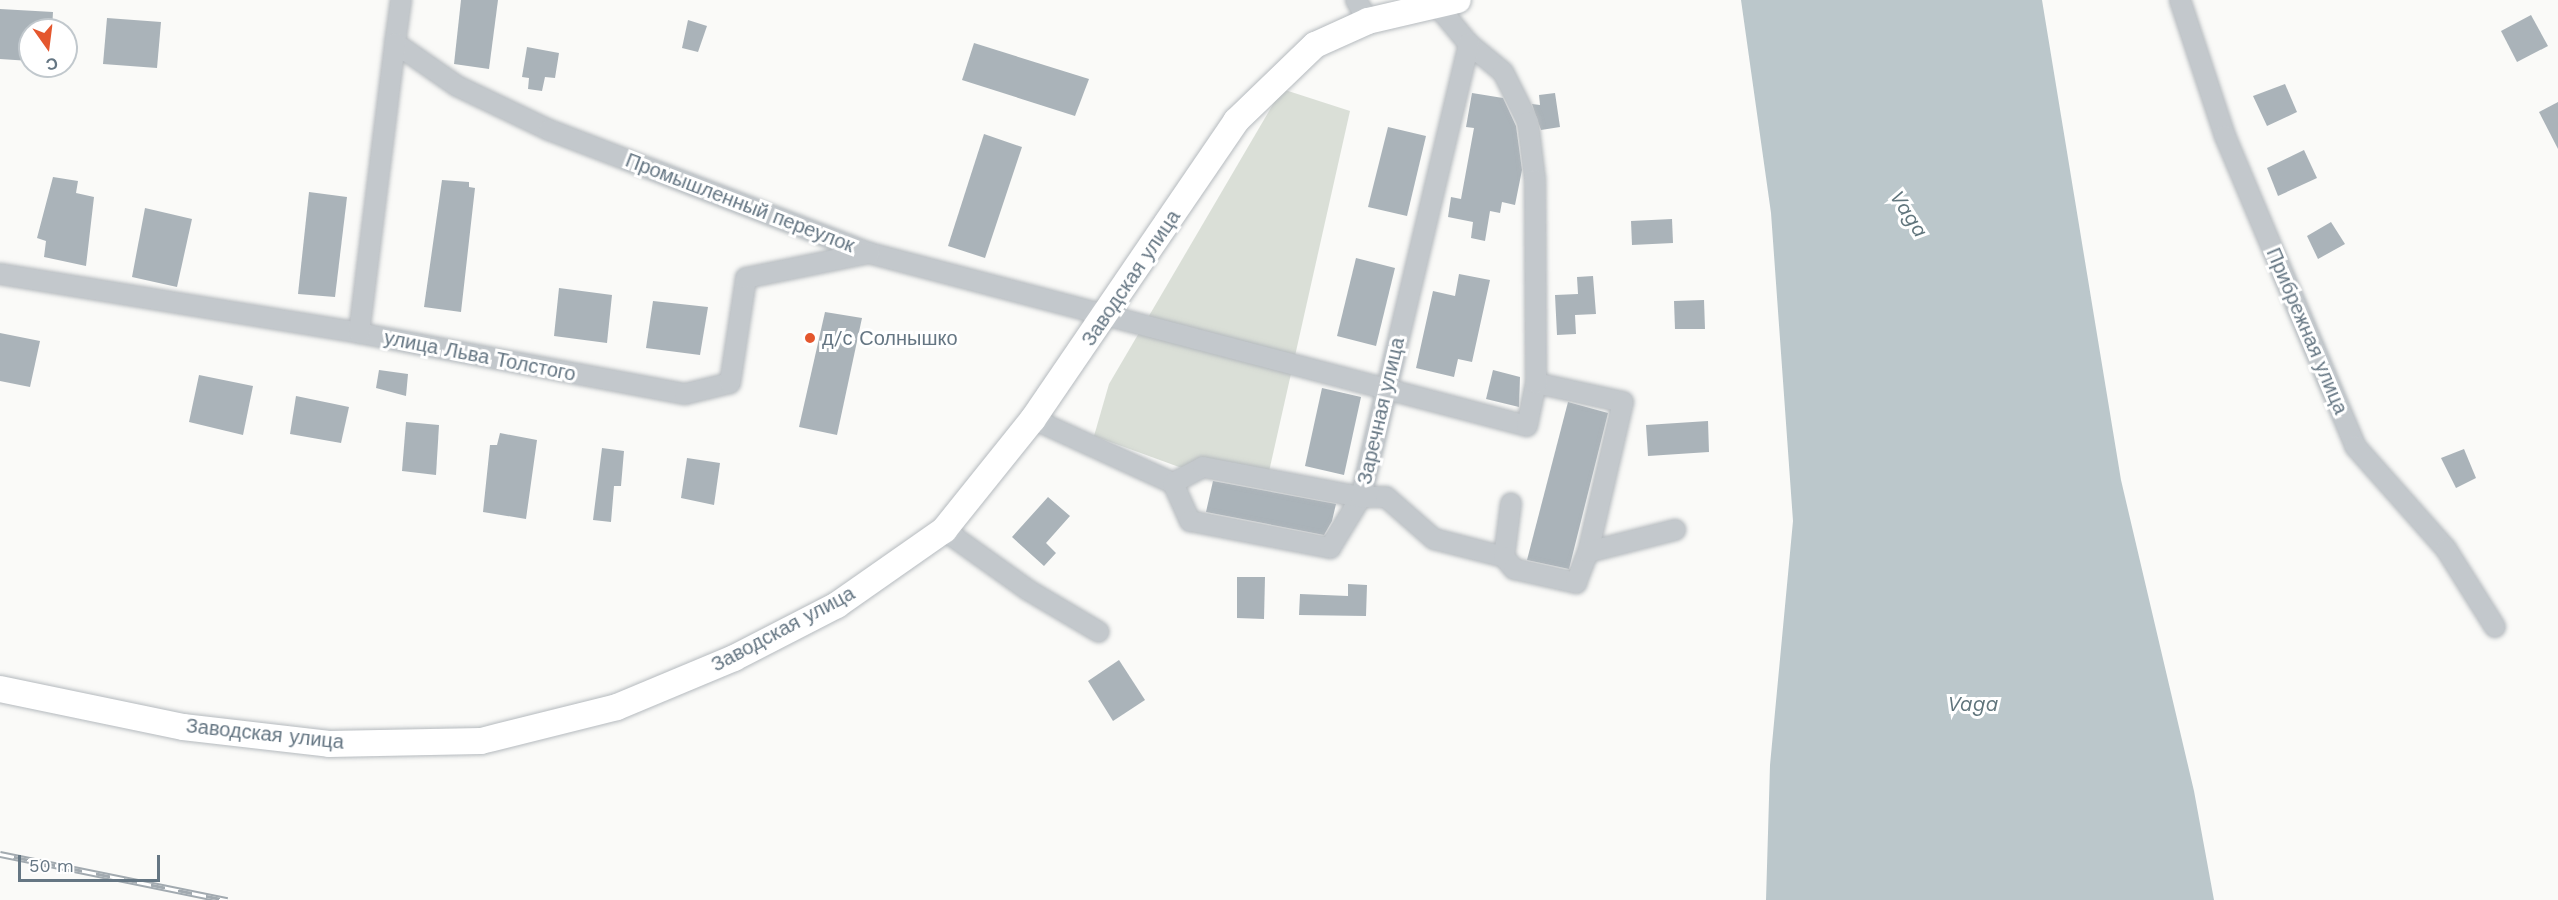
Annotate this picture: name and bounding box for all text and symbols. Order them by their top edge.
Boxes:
north arrow [18,18,78,78]
text: С [44,53,60,75]
street label: Промышленный переулок [622,148,858,258]
water label: Vaga [1885,186,1933,242]
street label: Заводская улица [1077,205,1185,351]
street label: Прибрежная улица [2261,244,2353,418]
street label: улица Льва Толстого [382,326,578,386]
place label: д/с Солнышко [822,326,958,350]
marker: д/с Солнышко [803,331,817,345]
street label: Заречная улица [1352,335,1410,487]
street label: Заводская улица [707,581,859,677]
water label: Vaga [1947,691,1999,717]
street label: Заводская улица [185,714,345,754]
scale bar [21,843,164,881]
text: 50 m [29,855,74,876]

